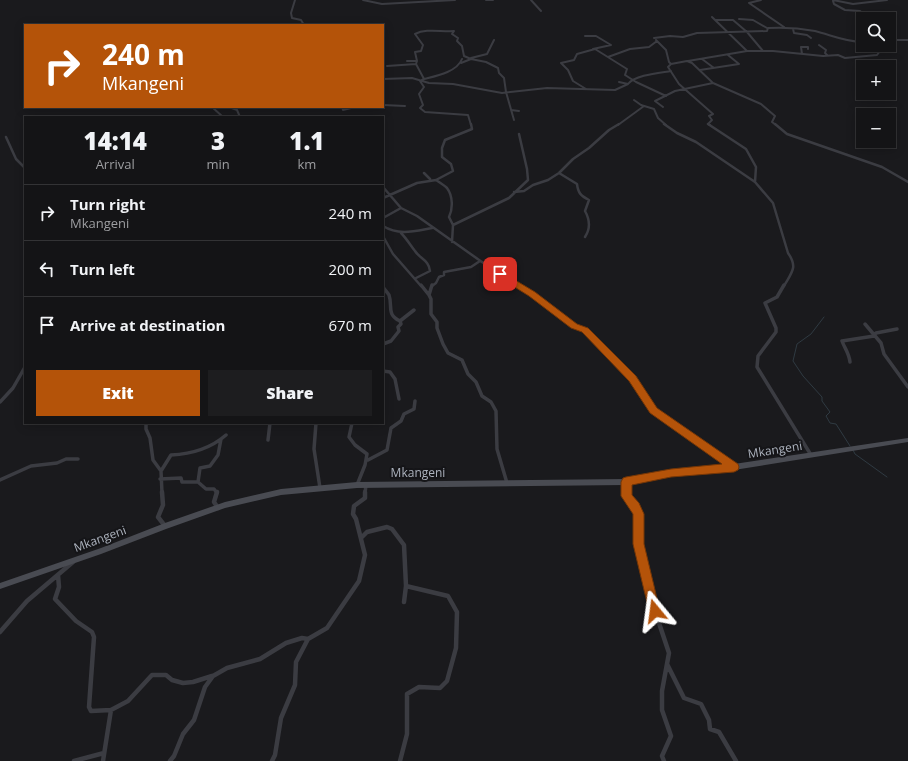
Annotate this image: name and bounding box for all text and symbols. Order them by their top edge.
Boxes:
map controls [856,12,896,148]
button: search [856,12,896,52]
text: 240 m [102,35,185,73]
icon: right [36,40,88,92]
button: + [856,60,896,100]
text: Mkangeni [102,71,184,95]
button: − [856,108,896,148]
text: 14:14 [84,124,147,157]
text: 3 [211,124,225,157]
text: 1.1 [289,124,324,157]
text: Arrival [96,155,135,173]
text: min [206,155,230,173]
text: km [297,155,316,173]
text: Turn right [70,194,145,214]
icon: right [36,202,58,224]
text: 240 m [328,203,372,223]
text: Mkangeni [70,214,129,232]
pin [483,257,517,291]
icon: left [36,258,58,280]
text: Turn left [70,259,135,279]
text: 200 m [328,259,372,279]
icon: arrive [489,263,511,285]
icon: arrive [36,314,58,336]
text: Arrive at destination [70,315,225,335]
text: 670 m [328,315,372,335]
button: Exit [36,370,200,416]
button: Share [208,370,372,416]
street label: Mkangeni [747,437,803,462]
street label: Mkangeni [391,464,445,481]
street label: Mkangeni [71,521,128,556]
position arrow [634,590,676,632]

